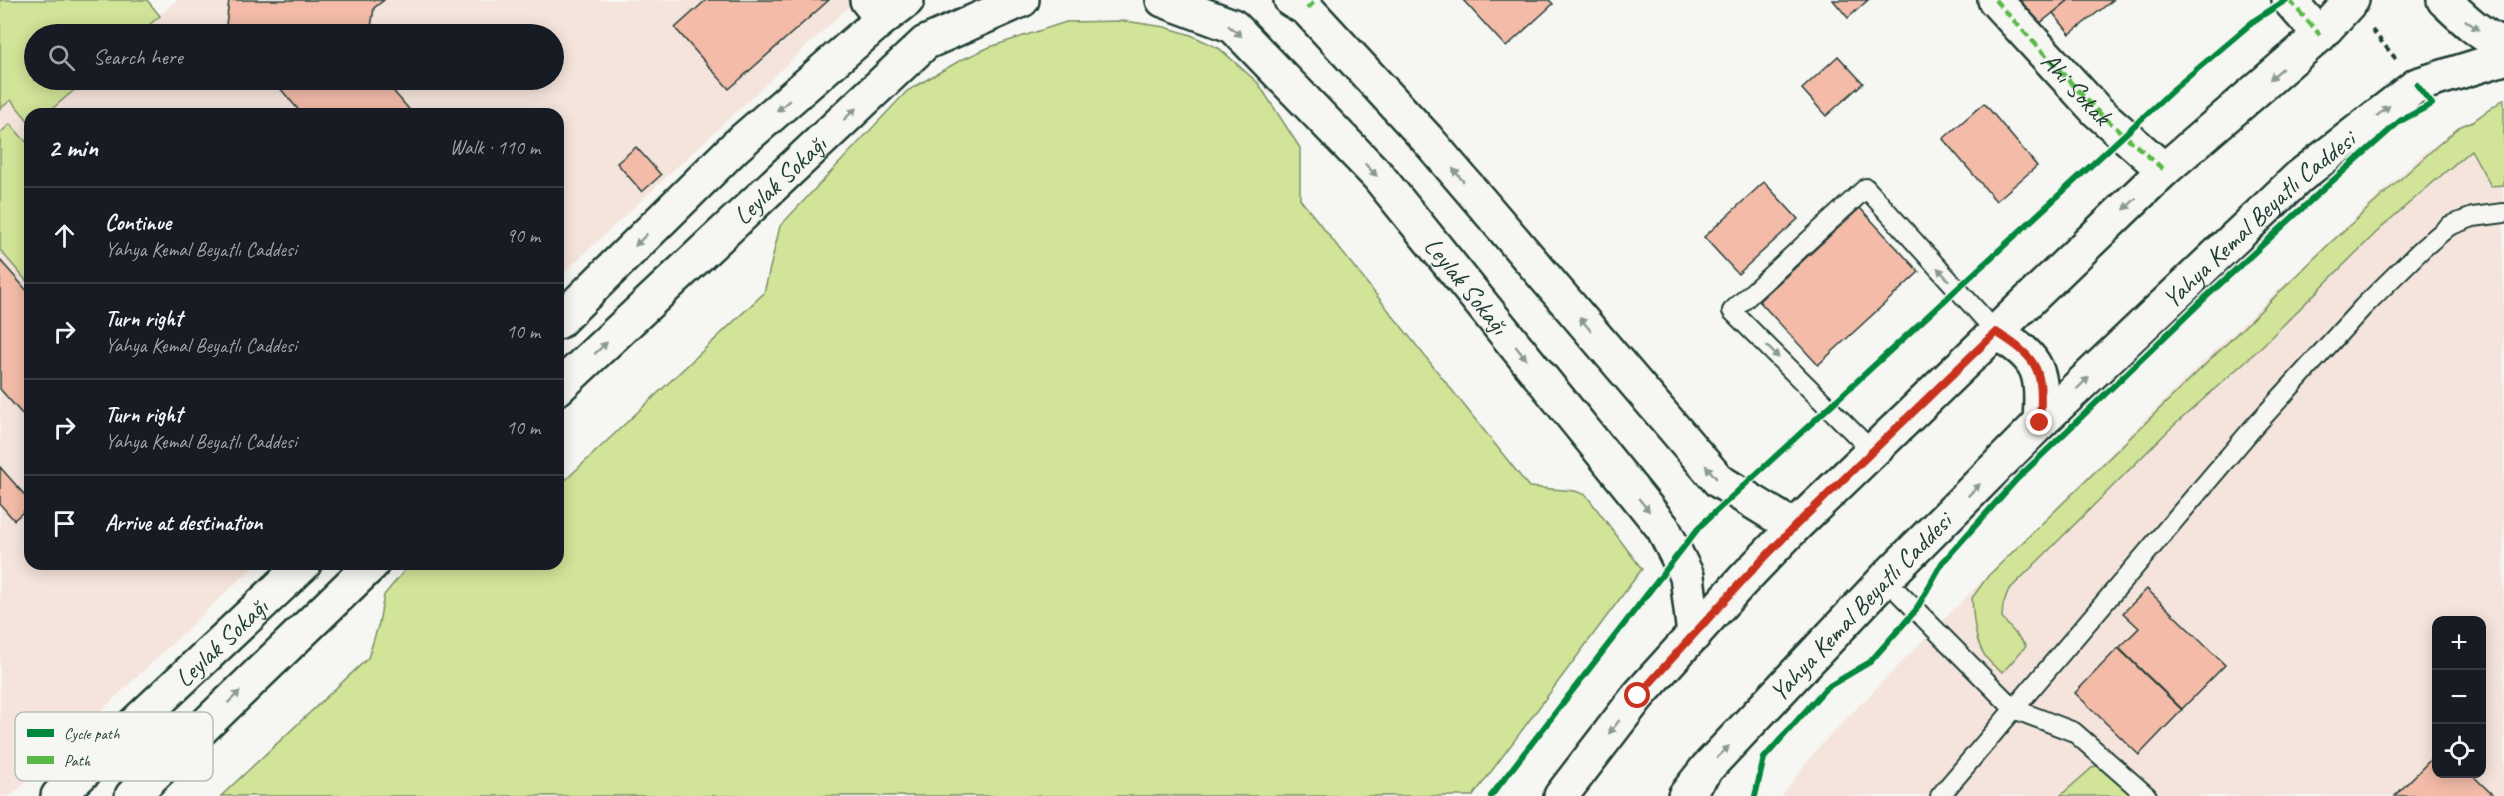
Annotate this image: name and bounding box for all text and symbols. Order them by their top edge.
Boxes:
one-way arrow [2464,19,2480,30]
search box [24,24,564,90]
one-way arrow [1227,24,1243,37]
icon: search [45,41,78,74]
text: Search here [93,43,183,71]
street label: Ahi Sokak [2034,45,2120,134]
one-way arrow [2268,67,2284,80]
one-way arrow [776,99,791,112]
one-way arrow [2375,105,2391,118]
one-way arrow [842,108,857,121]
street label: Yahya Kemal Beyatlı Caddesi [2155,121,2364,315]
street label: Leylak Sokağı [726,127,834,231]
text: 2 min [48,131,98,164]
text: Walk · 110 m [450,135,540,160]
one-way arrow [1364,162,1378,176]
one-way arrow [1452,167,1465,183]
one-way arrow [2124,196,2138,210]
text: Continue [105,209,171,237]
icon: ahead [48,219,81,252]
text: 90 m [506,223,540,248]
street label: Leylak Sokağı [1417,230,1517,342]
one-way arrow [635,232,649,246]
text: Yahya Kemal Beyatlı Caddesi [105,237,297,262]
one-way arrow [1936,266,1950,281]
text: Turn right [105,305,182,333]
icon: right [48,315,81,348]
one-way arrow [1579,317,1592,332]
text: 10 m [506,319,540,344]
text: Yahya Kemal Beyatlı Caddesi [105,333,297,358]
one-way arrow [593,341,608,355]
one-way arrow [1766,345,1781,359]
one-way arrow [1515,346,1527,361]
one-way arrow [2075,376,2089,390]
text: Turn right [105,401,182,429]
route end [2026,409,2052,435]
icon: right [48,411,81,444]
text: 10 m [506,415,540,440]
text: Yahya Kemal Beyatlı Caddesi [105,429,297,454]
one-way arrow [1705,465,1718,480]
one-way arrow [1967,482,1981,497]
one-way arrow [1637,497,1650,513]
street label: Yahya Kemal Beyatlı Caddesi [1762,503,1961,708]
icon: arrive [48,507,81,540]
text: Arrive at destination [105,509,262,537]
street label: Leylak Sokağı [167,590,275,694]
map controls [2432,616,2486,778]
button: + [2432,616,2486,670]
button: − [2432,670,2486,724]
route start [1624,682,1650,708]
one-way arrow [227,690,241,704]
legend [15,712,213,781]
one-way arrow [1608,719,1620,735]
text: Cycle path [64,724,120,744]
button: locate [2432,724,2486,778]
one-way arrow [1715,745,1729,759]
text: Path [64,751,91,771]

